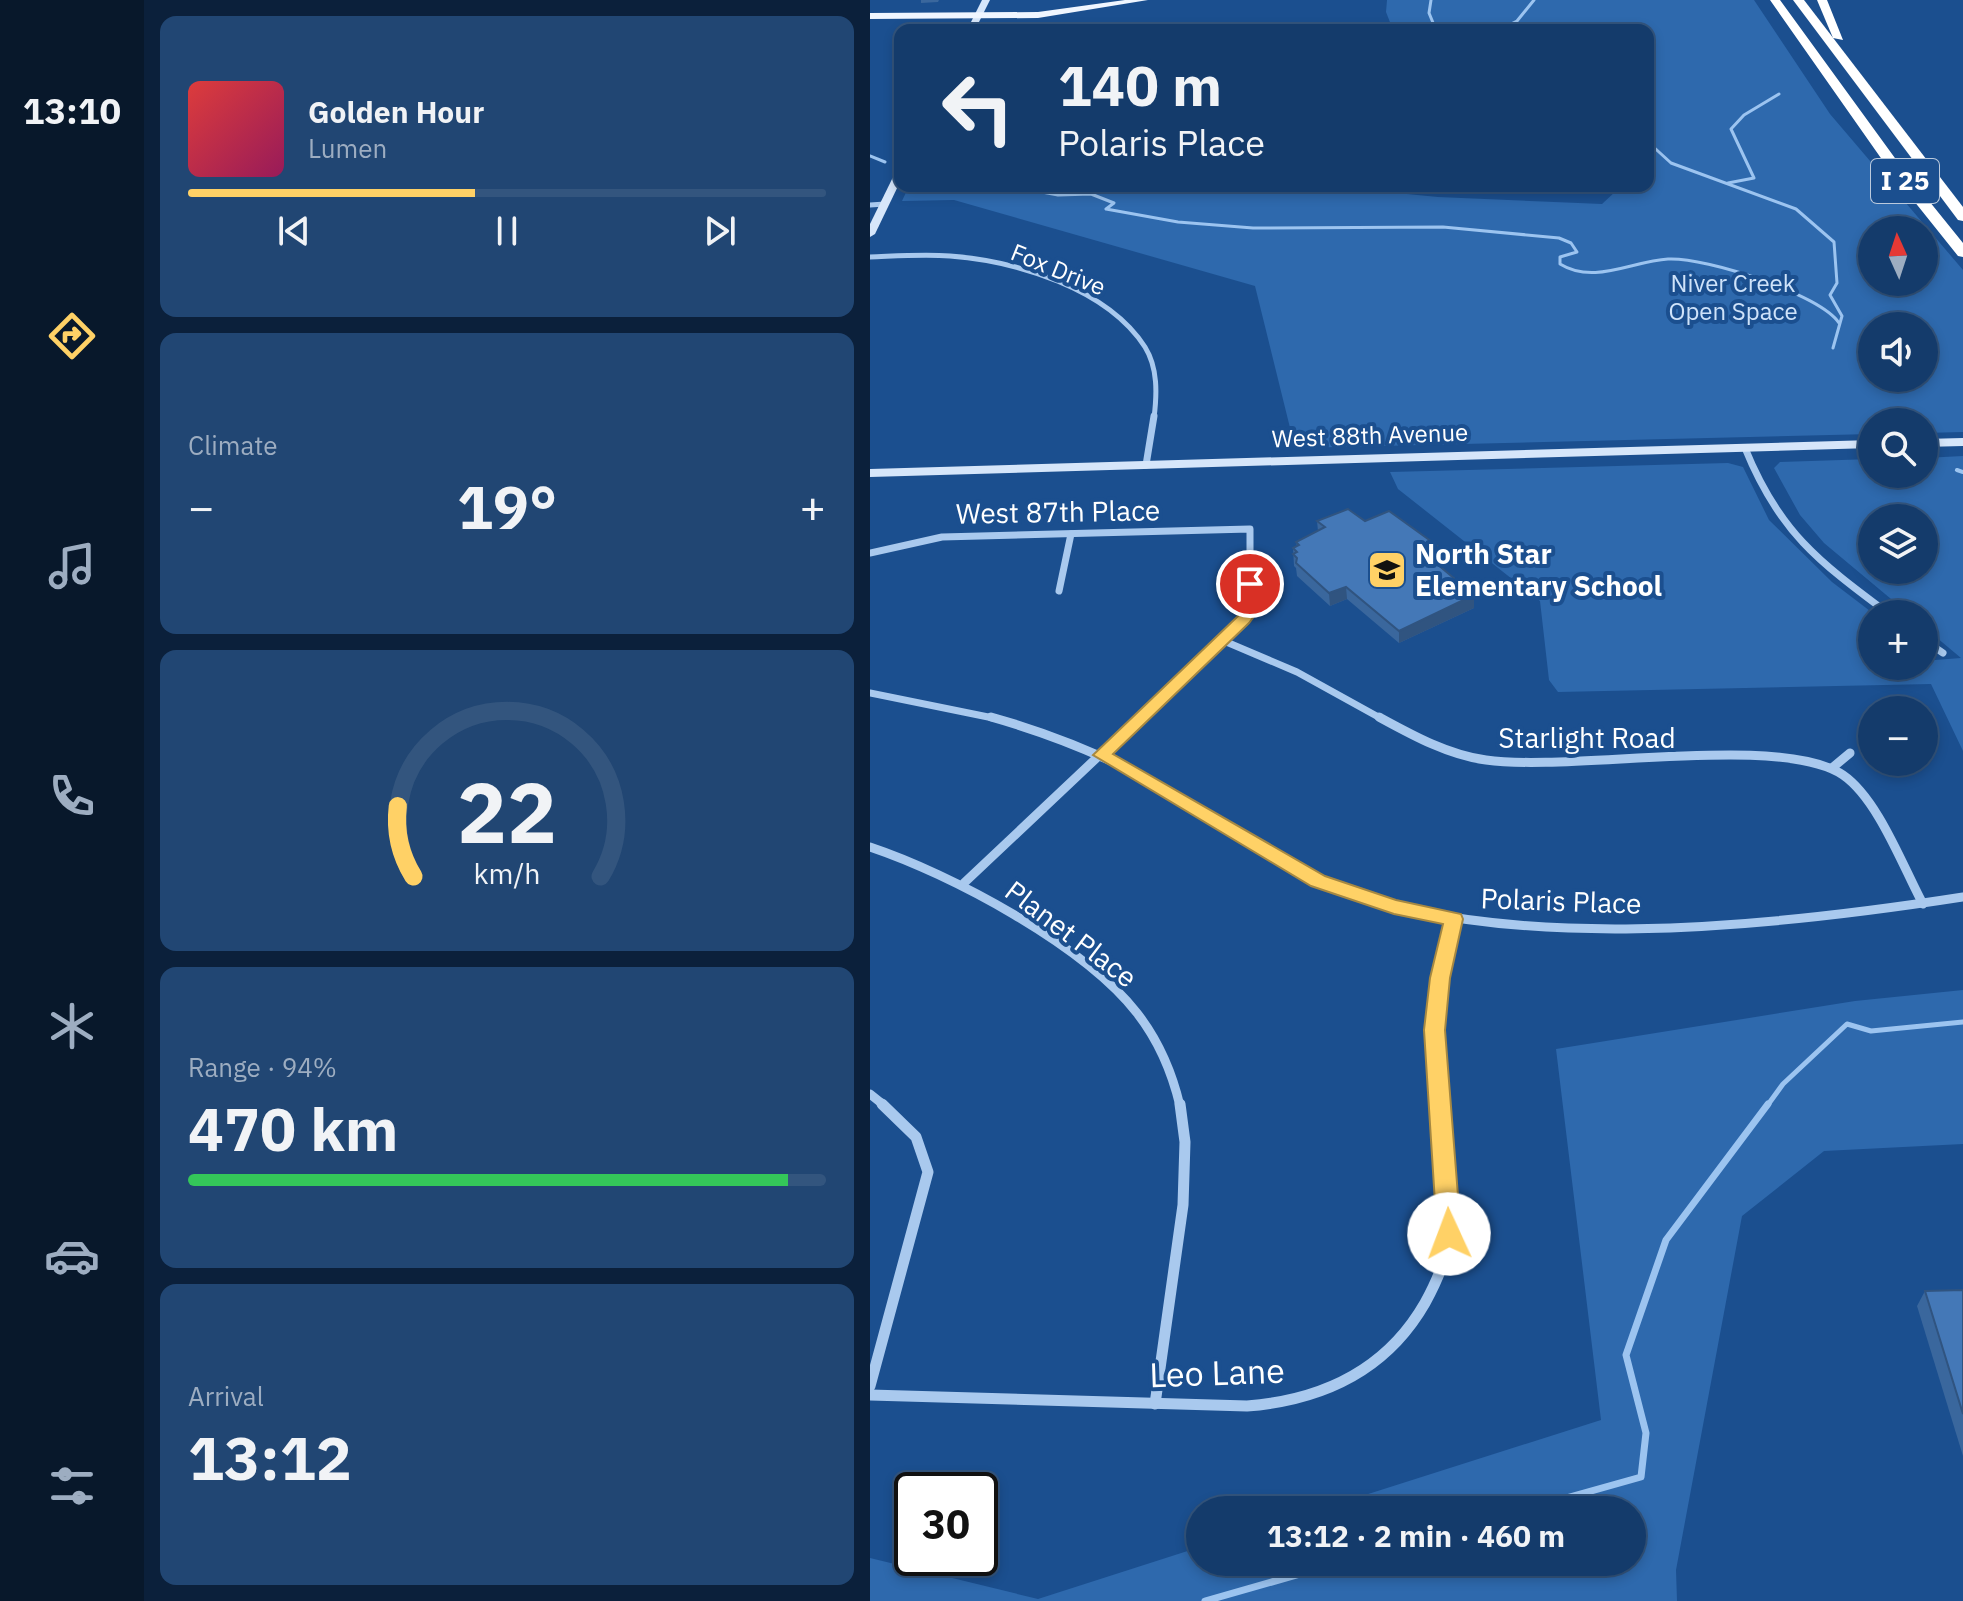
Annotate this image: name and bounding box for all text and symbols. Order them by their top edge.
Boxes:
text: 140 m [1058,49,1222,121]
icon: left [926,56,1030,160]
text: 13:10 [23,87,121,134]
text: Golden Hour [308,92,484,131]
text: Polaris Place [1058,119,1265,166]
text: Lumen [308,131,387,165]
road number: I 25 [1871,159,1939,203]
icon: previous [272,209,316,253]
icon: pause [485,209,529,253]
icon: next [698,209,742,253]
north arrow [1858,216,1938,296]
map controls [1858,216,1938,776]
street label: Fox Drive [1006,236,1111,303]
park label: Niver Creek Open Space [1668,267,1798,327]
icon: directions [44,308,100,364]
button: sound [1858,312,1938,392]
button: search [1858,408,1938,488]
street label: West 88th Avenue [1271,416,1469,454]
text: Climate [188,428,278,462]
text: 19° [457,467,557,546]
text: − [188,478,214,535]
text: + [800,478,826,535]
street label: West 87th Place [955,491,1161,532]
button: layers [1858,504,1938,584]
place label: North Star Elementary School [1415,535,1662,604]
icon: music [44,538,100,594]
school or university icon: North Star Elementary School [1366,549,1408,591]
pin [1216,550,1284,618]
icon: arrive [1228,562,1272,606]
button: + [1858,600,1938,680]
button: − [1858,696,1938,776]
street label: Starlight Road [1498,719,1676,756]
text: 22 [457,757,557,865]
icon: phone [44,768,100,824]
text: km/h [473,855,541,892]
street label: Planet Place [998,872,1145,995]
street label: Polaris Place [1480,879,1642,922]
icon: climate [44,998,100,1054]
text: Range · 94% [188,1050,337,1084]
text: 470 km [188,1089,398,1168]
position arrow [1407,1192,1491,1276]
icon: car [44,1228,100,1284]
street label: Leo Lane [1148,1348,1285,1396]
text: Arrival [188,1379,264,1413]
text: 13:12 [188,1418,352,1497]
icon: filters [44,1458,100,1514]
speed limit sign: 30 [894,1472,998,1576]
text: 13:12 · 2 min · 460 m [1267,1516,1565,1555]

